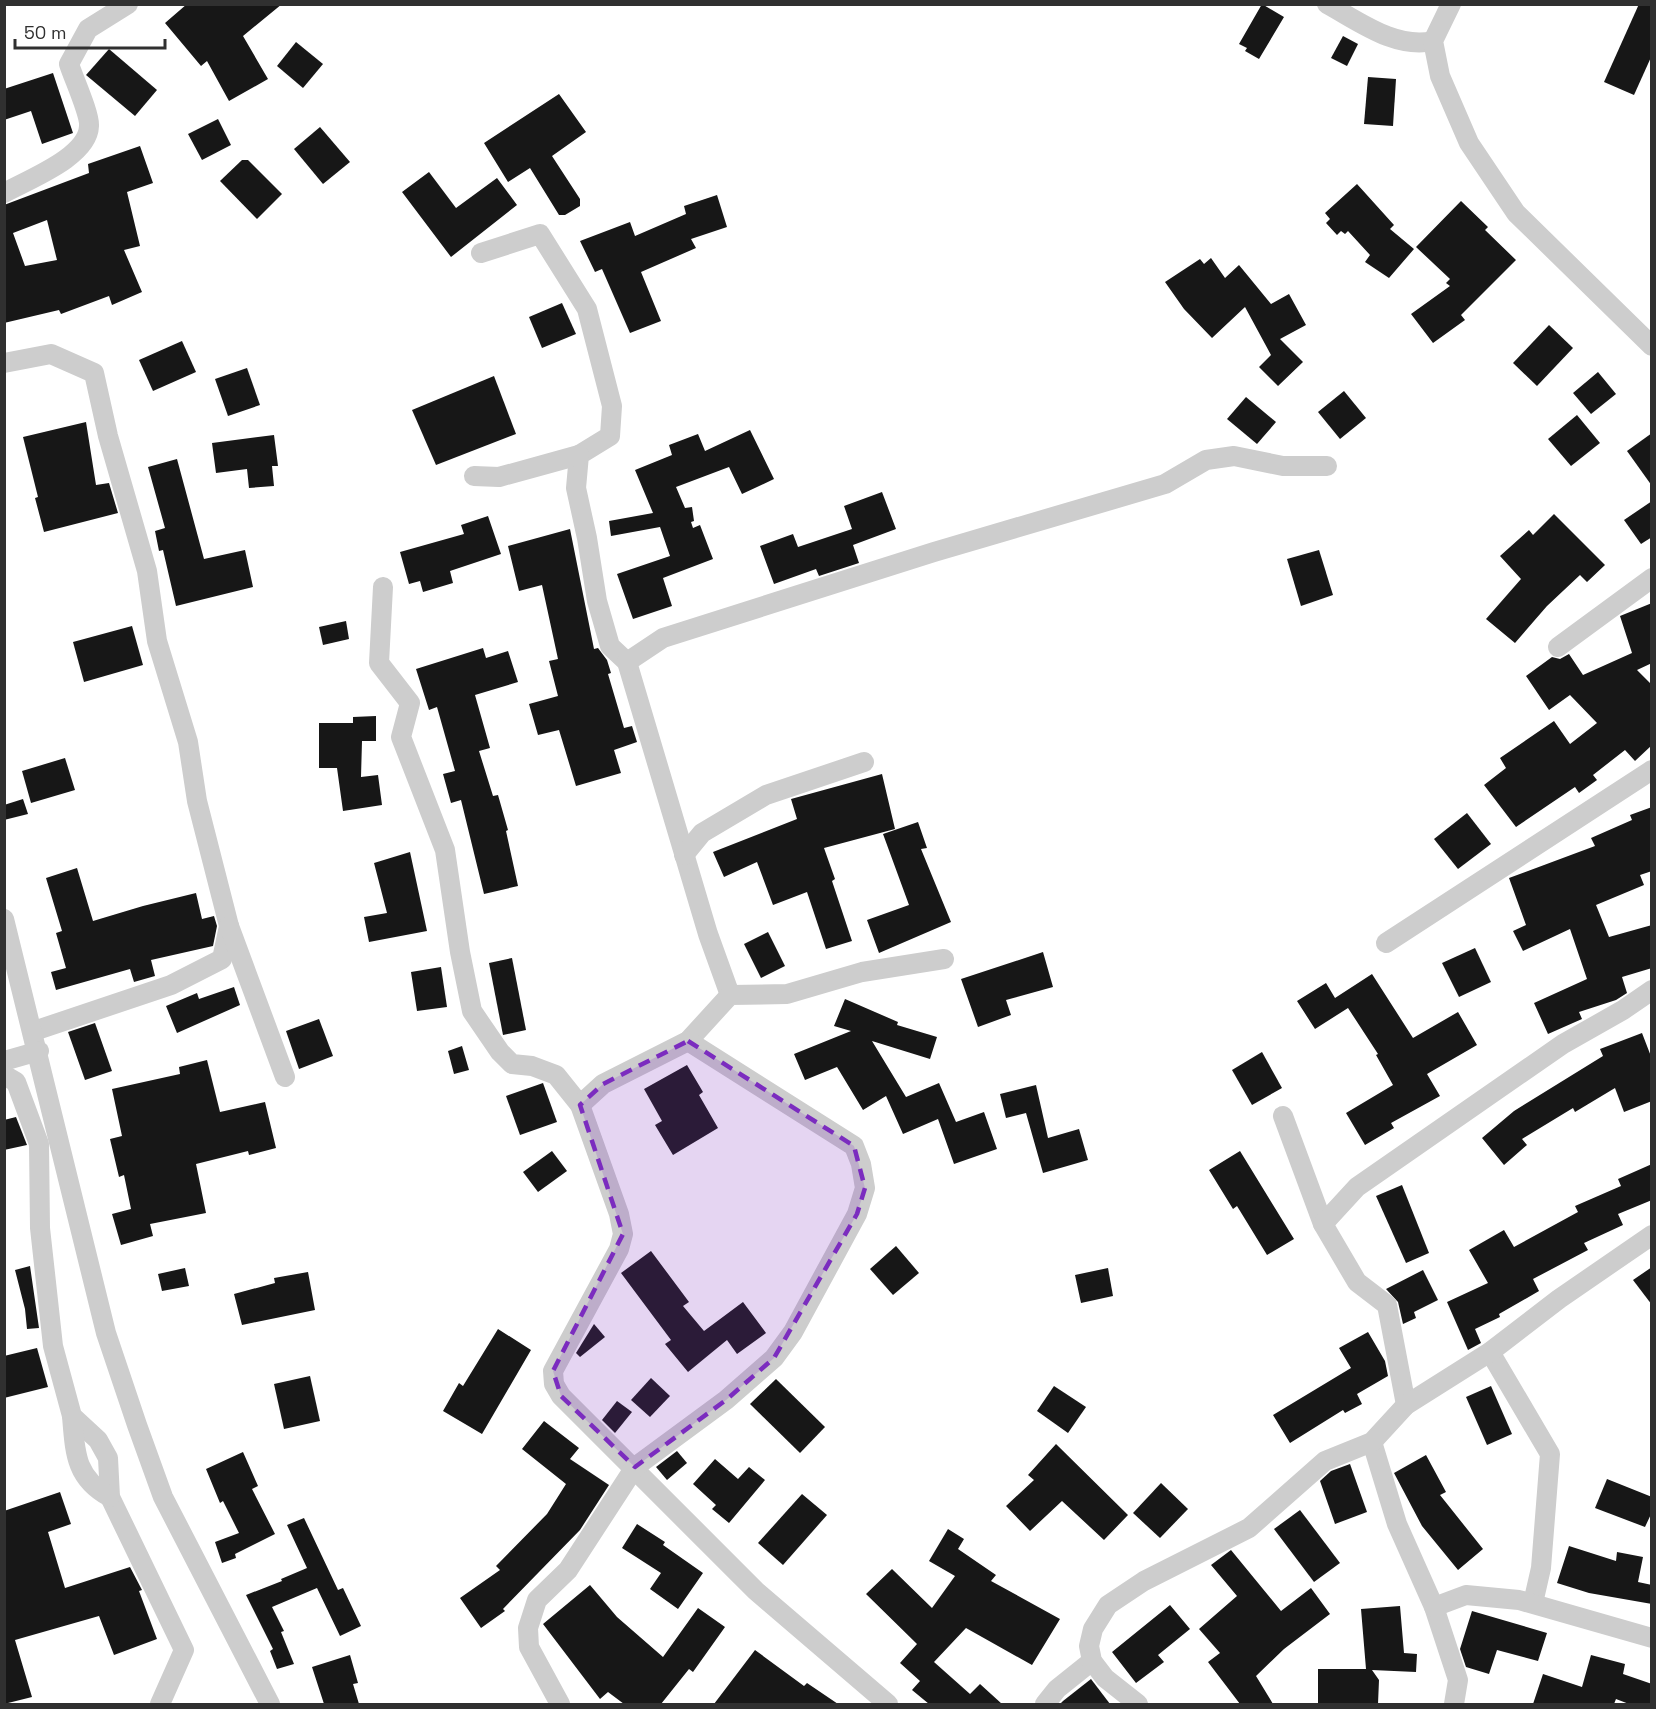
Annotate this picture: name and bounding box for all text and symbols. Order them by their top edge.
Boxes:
scale bar [15,12,165,50]
text: 50 m [24,21,66,44]

